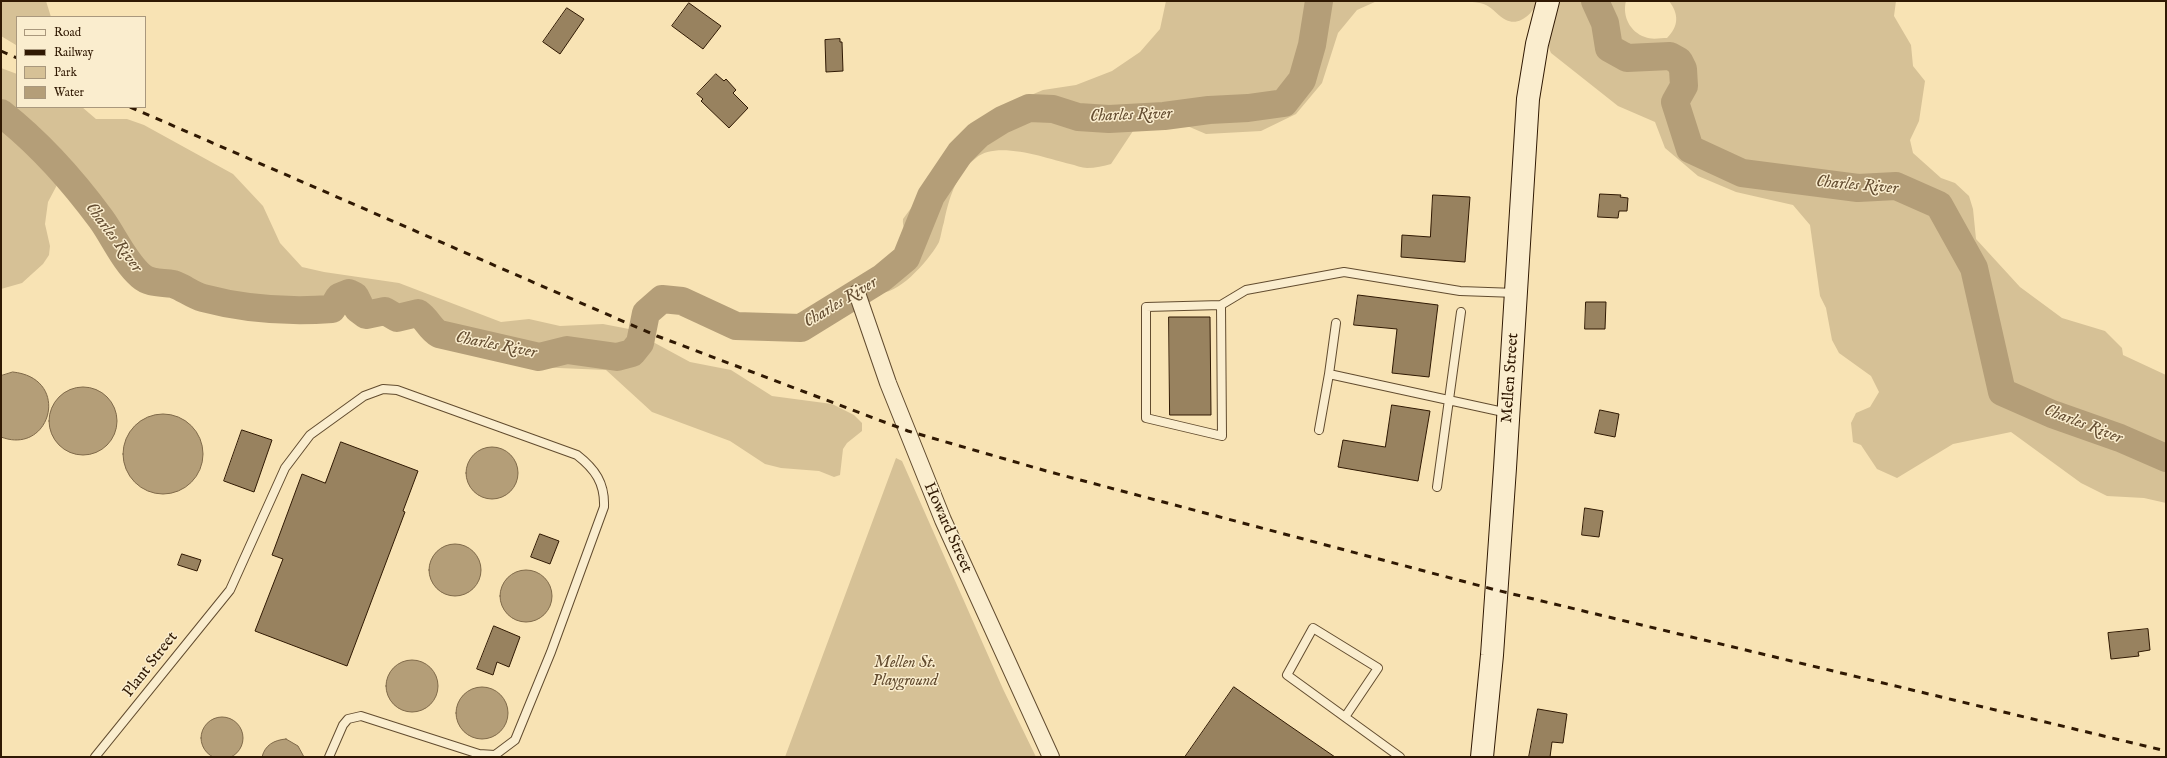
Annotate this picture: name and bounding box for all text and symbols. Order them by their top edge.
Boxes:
legend [16,16,146,108]
text: Road [54,25,81,40]
text: Railway [54,45,93,60]
text: Park [54,65,77,80]
text: Water [54,85,84,100]
water label: Charles River [1089,104,1173,128]
water label: Charles River [1815,172,1899,200]
water label: Charles River [80,199,146,277]
water label: Charles River [800,273,882,333]
water label: Charles River [454,328,538,364]
street label: Mellen Street [1498,332,1524,424]
water label: Charles River [2041,401,2125,449]
street label: Howard Street [919,480,975,576]
street label: Plant Street [119,628,183,702]
park label: Mellen St. Playground [872,654,938,692]

